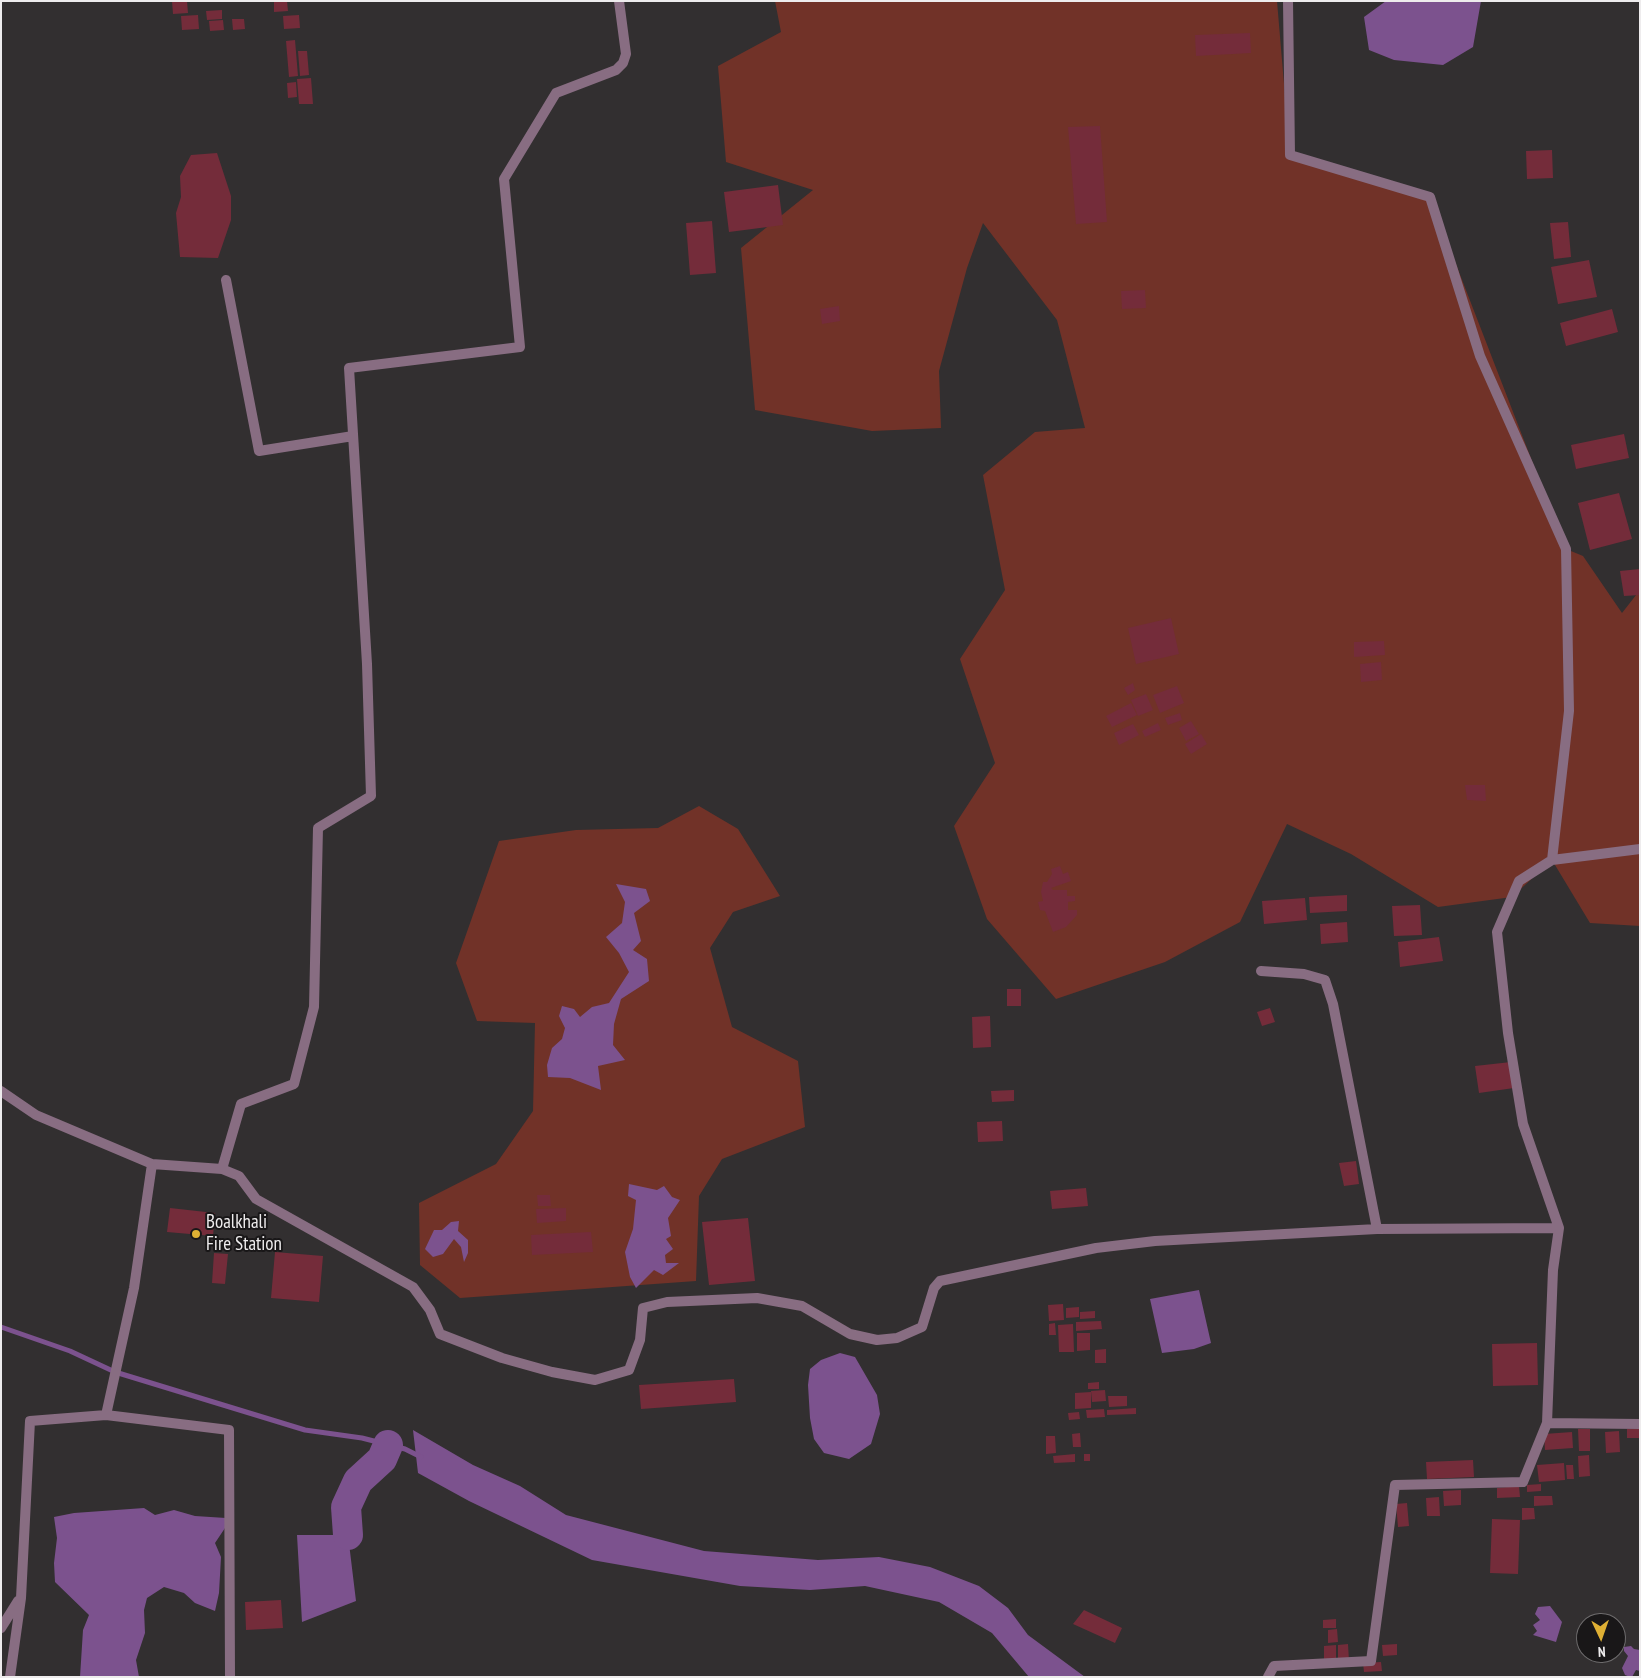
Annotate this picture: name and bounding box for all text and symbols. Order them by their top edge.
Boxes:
place label: Boalkhali Fire Station [206,1212,282,1256]
marker: Boalkhali Fire Station [190,1228,202,1240]
north arrow [1576,1613,1626,1663]
text: N [1597,1643,1606,1661]

